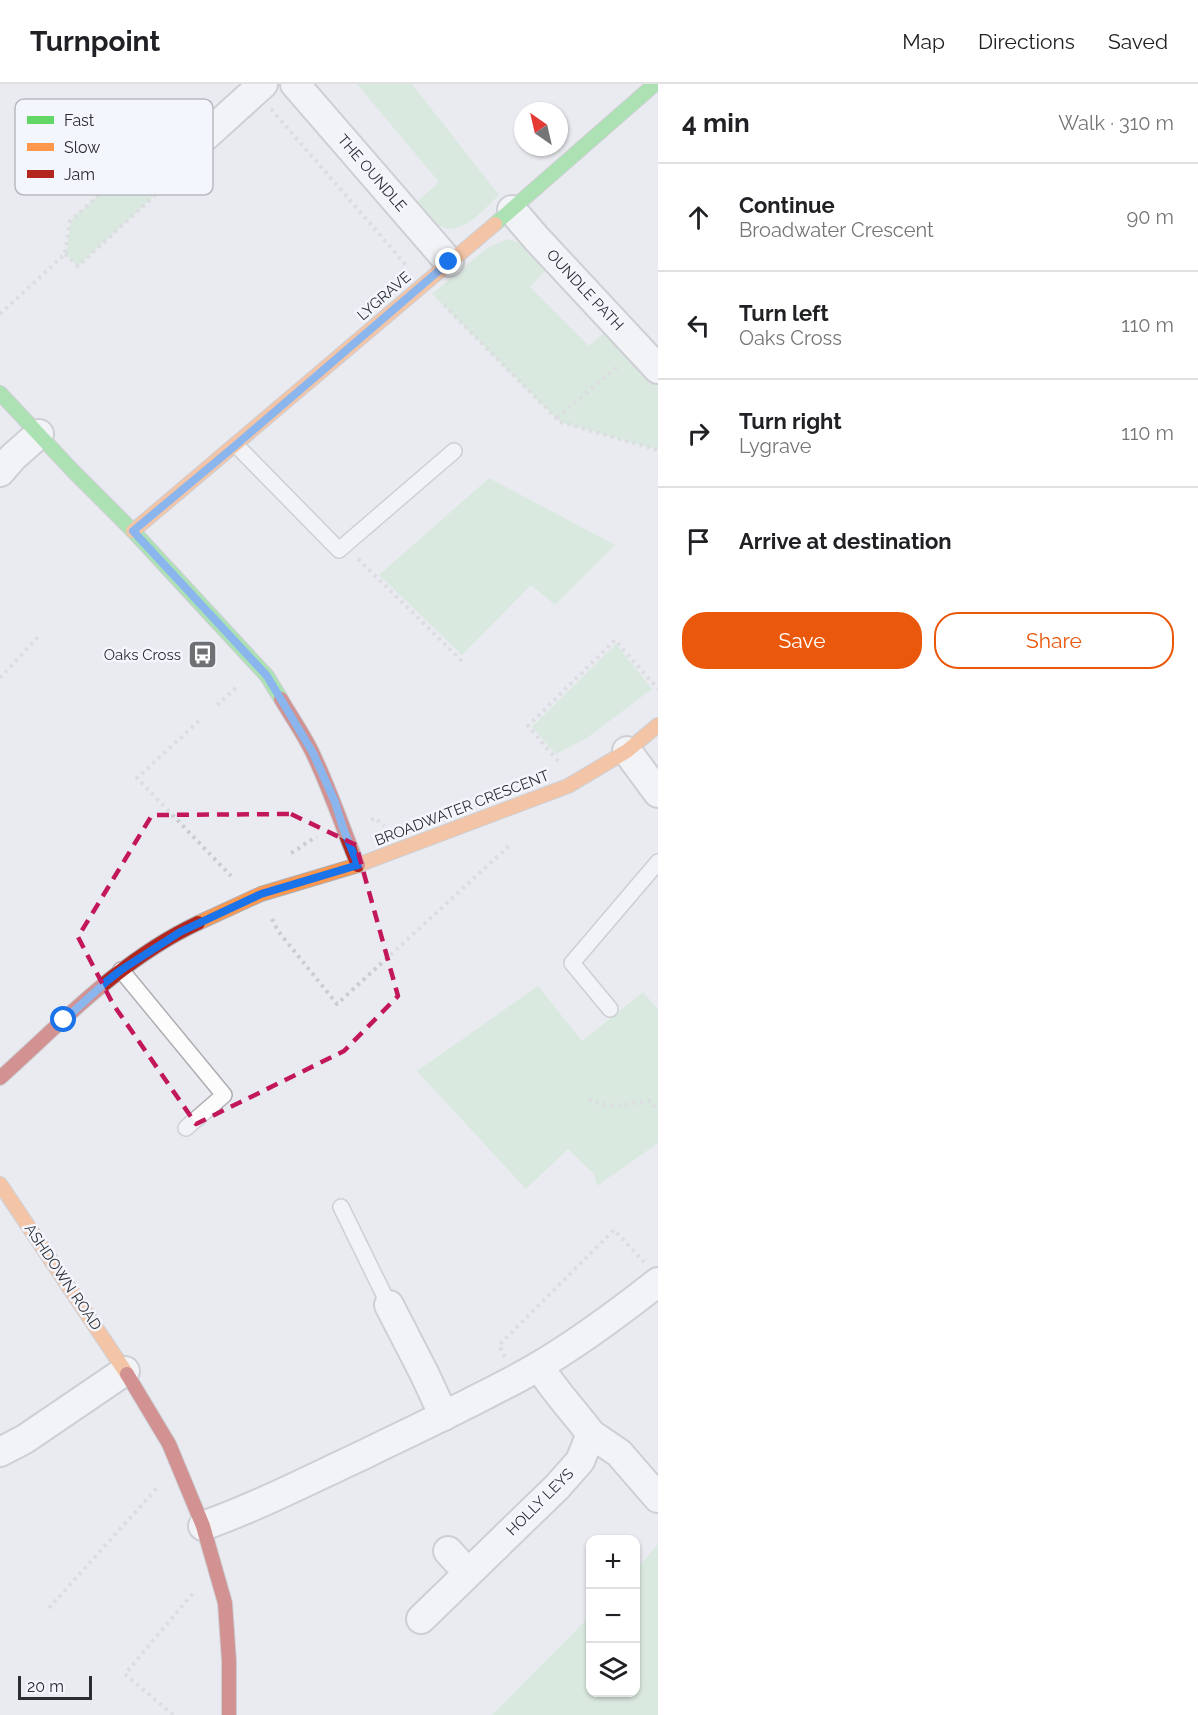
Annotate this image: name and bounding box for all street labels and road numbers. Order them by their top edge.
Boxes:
street label: THE OUNDLE [334,131,410,215]
street label: OUNDLE PATH [543,246,627,334]
street label: LYGRAVE [353,268,415,324]
street label: BROADWATER CRESCENT [372,766,552,850]
street label: ASHDOWN ROAD [21,1220,105,1334]
street label: HOLLY LEYS [503,1465,577,1539]

